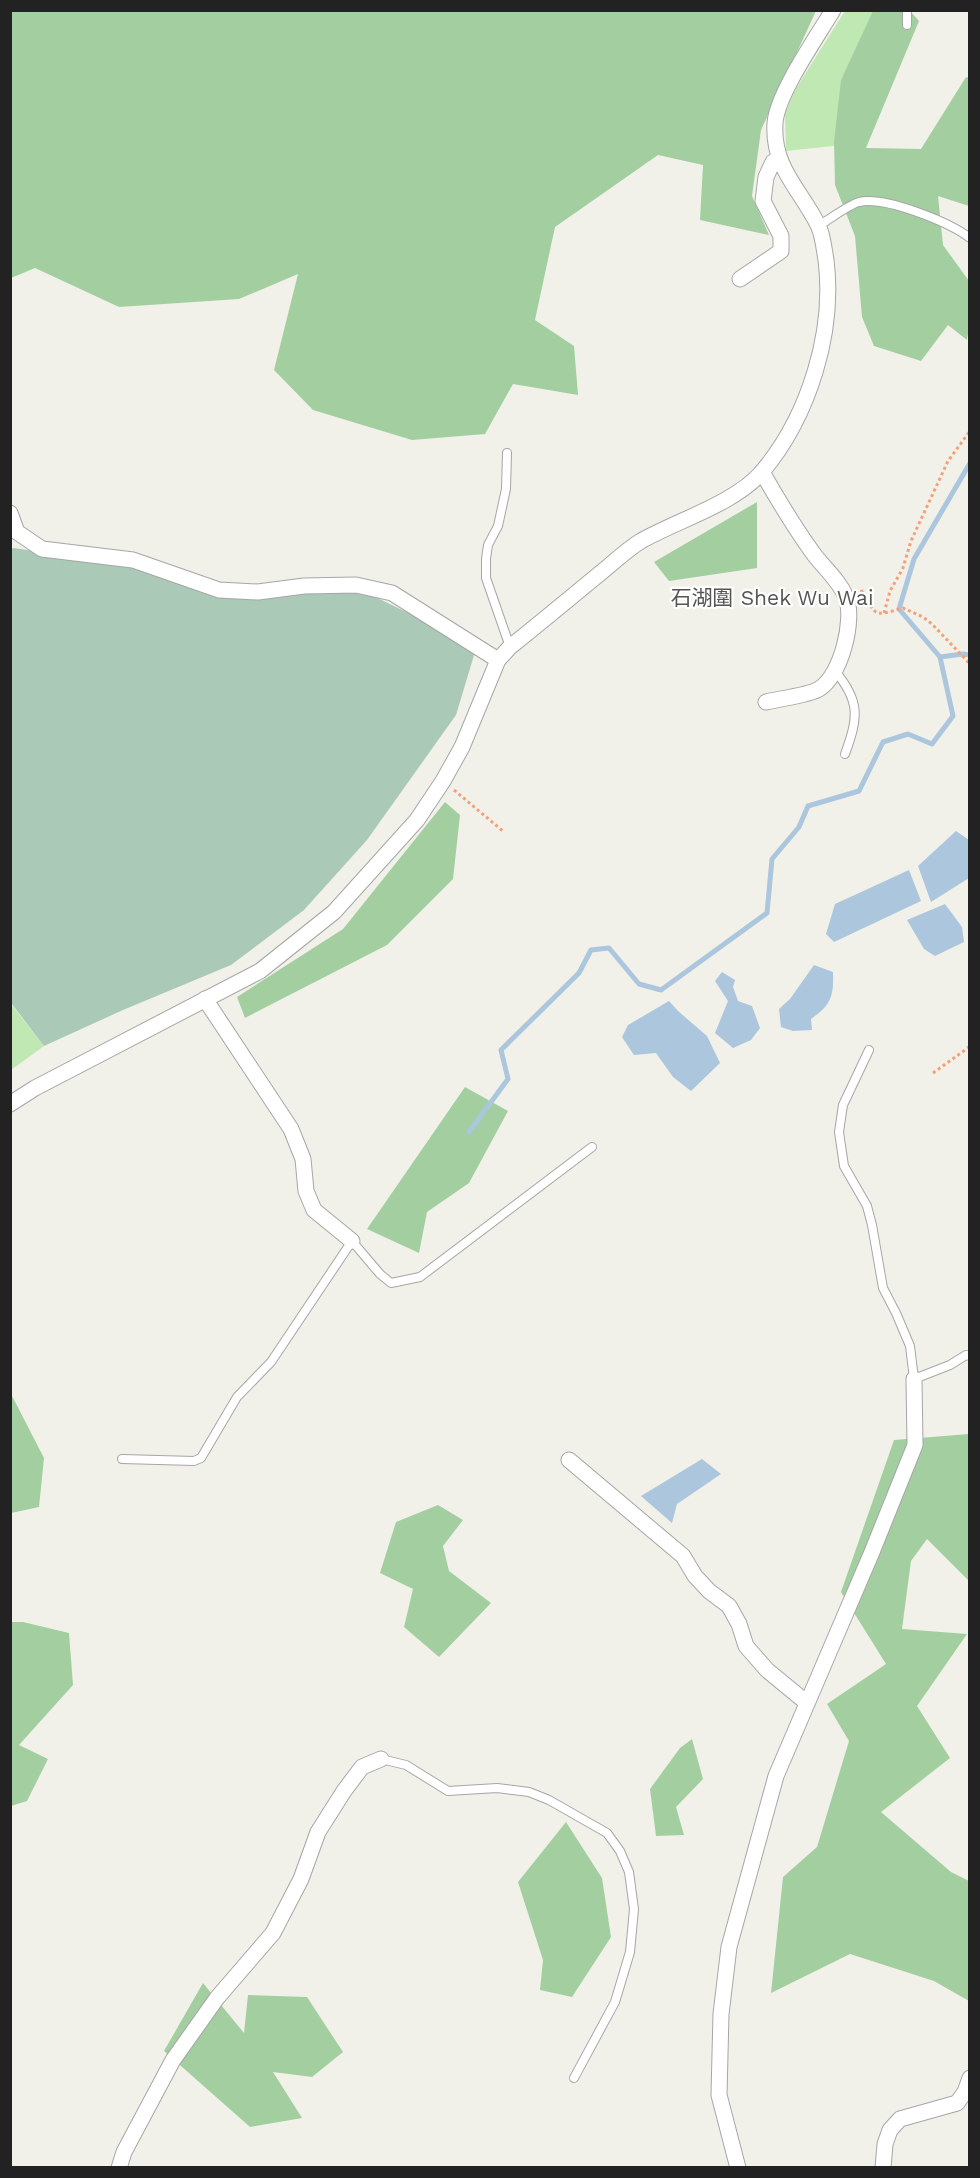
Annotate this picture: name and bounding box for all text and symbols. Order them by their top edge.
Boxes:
district label: 石湖圍 Shek Wu Wai [670,585,874,610]

